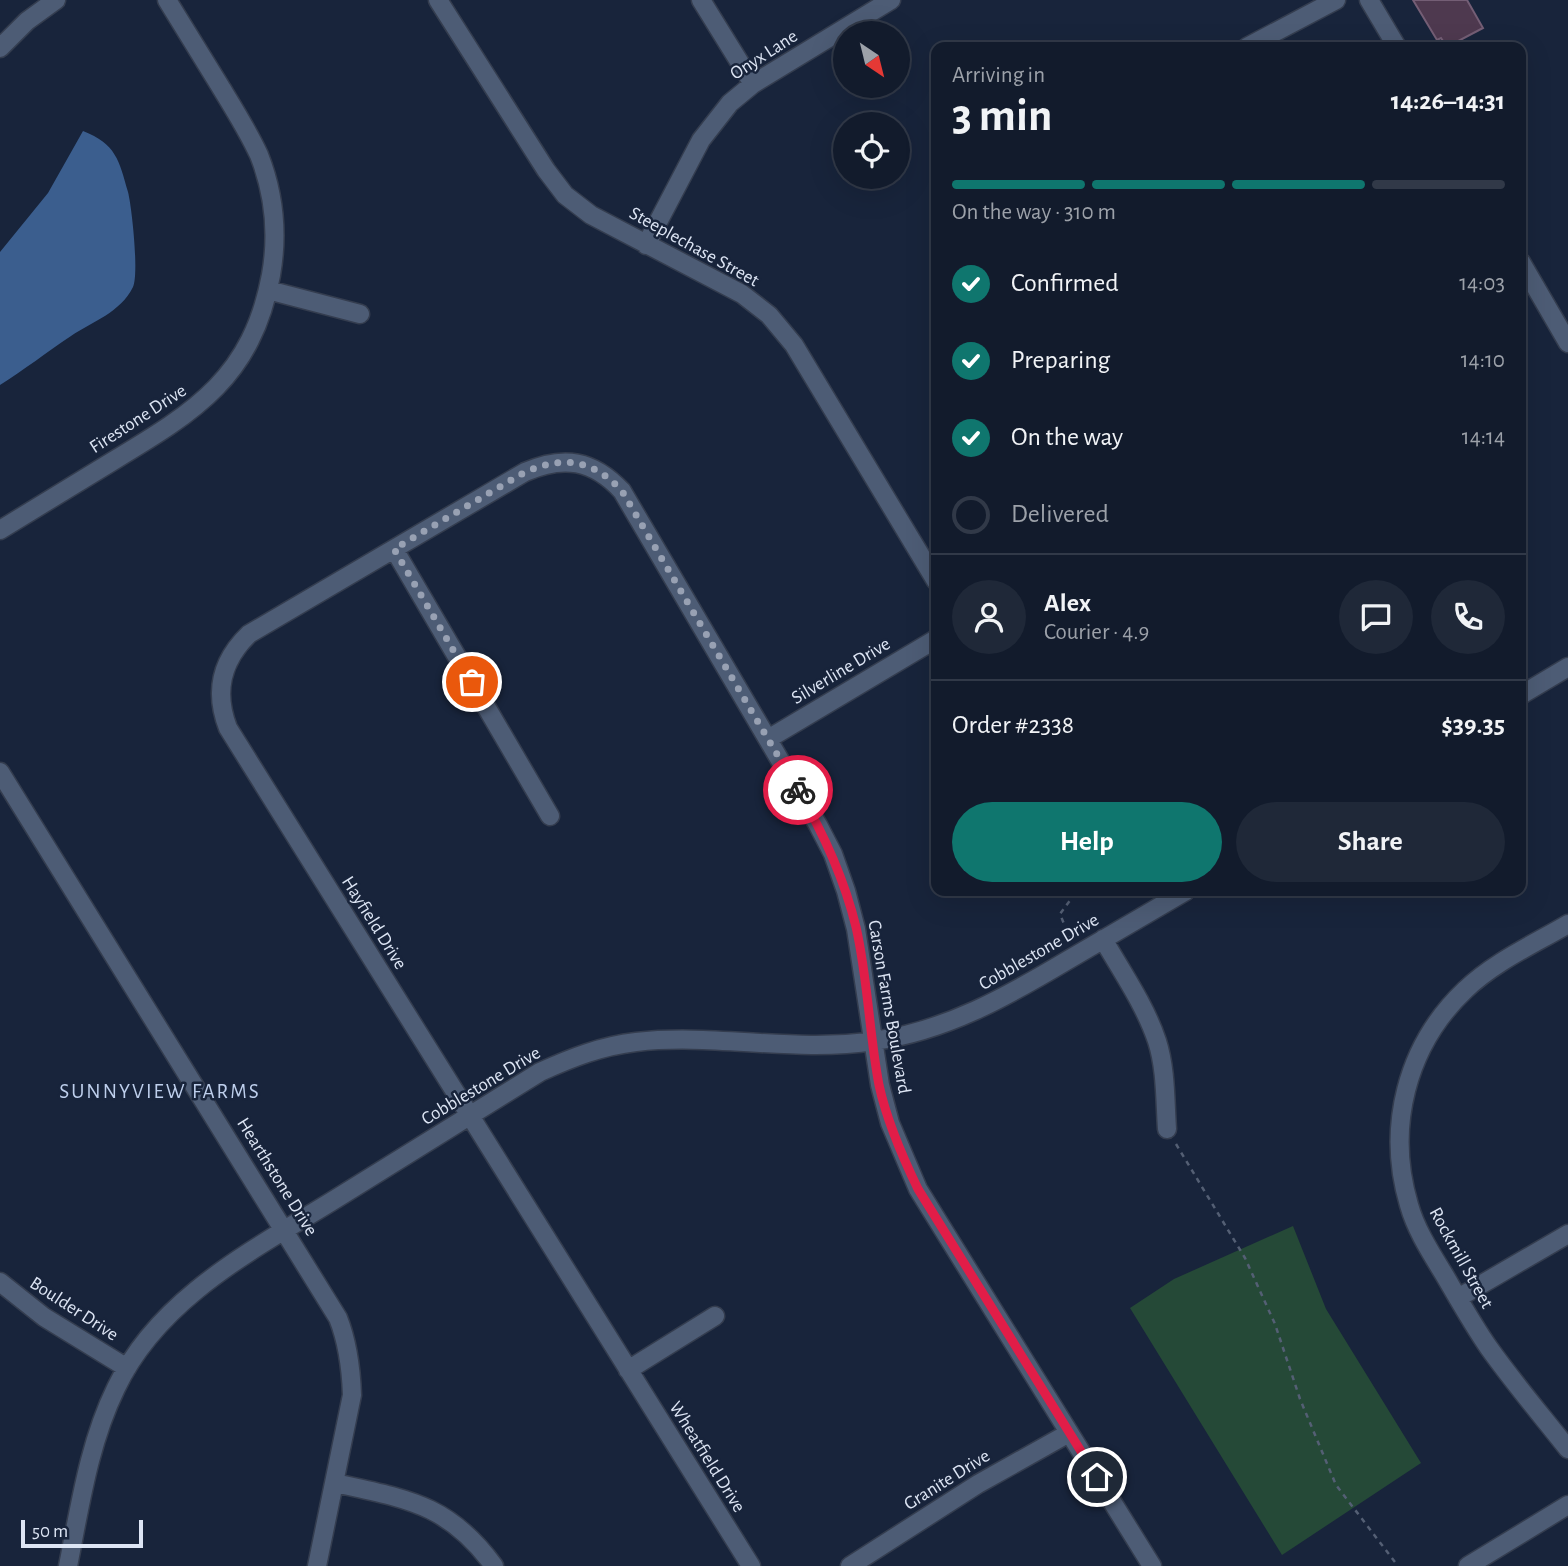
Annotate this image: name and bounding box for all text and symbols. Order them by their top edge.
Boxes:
north arrow [833,21,910,98]
map controls [833,21,910,189]
street label: Onyx Lane [727,26,801,84]
text: Arriving in [952,64,1045,87]
text: 14:26–14:31 [1391,88,1505,114]
text: 3 min [952,93,1052,139]
button: locate [833,112,910,189]
text: On the way · 310 m [952,201,1116,224]
street label: Steeplechase Street [626,204,762,290]
icon: check [952,265,990,303]
text: Confirmed [1011,270,1119,296]
text: 14:03 [1459,272,1505,295]
icon: check [952,342,990,380]
text: Preparing [1011,347,1110,373]
text: 14:10 [1461,349,1505,372]
street label: Firestone Drive [86,381,190,457]
icon: check [952,419,990,457]
text: On the way [1011,424,1123,450]
text: 14:14 [1462,426,1505,449]
text: Delivered [1011,501,1109,527]
button: person [952,580,1026,654]
button: chat [1339,580,1413,654]
button: phone [1431,580,1505,654]
text: Alex [1044,590,1091,616]
text: Courier · 4.9 [1044,621,1149,644]
street label: Silverline Drive [788,634,894,708]
pin [442,652,502,712]
icon: bag [453,663,491,701]
text: Order #2338 [952,712,1074,738]
text: $39.35 [1441,712,1505,738]
courier [763,755,833,825]
icon: bike [779,771,817,809]
button: Help [952,802,1222,882]
button: Share [1236,802,1505,882]
street label: Hayfield Drive [338,873,410,973]
street label: Cobblestone Drive [976,910,1102,994]
street label: Carson Farms Boulevard [864,919,914,1096]
street label: Cobblestone Drive [418,1043,544,1129]
district label: SUNNYVIEW FARMS [59,1081,261,1102]
street label: Hearthstone Drive [233,1115,321,1239]
street label: Rockmill Street [1425,1204,1497,1312]
street label: Boulder Drive [26,1273,122,1345]
street label: Wheatfield Drive [665,1398,749,1516]
street label: Granite Drive [901,1446,993,1514]
pin [1067,1447,1127,1507]
icon: home [1078,1458,1116,1496]
scale bar [21,1517,144,1549]
text: 50 m [32,1522,68,1541]

